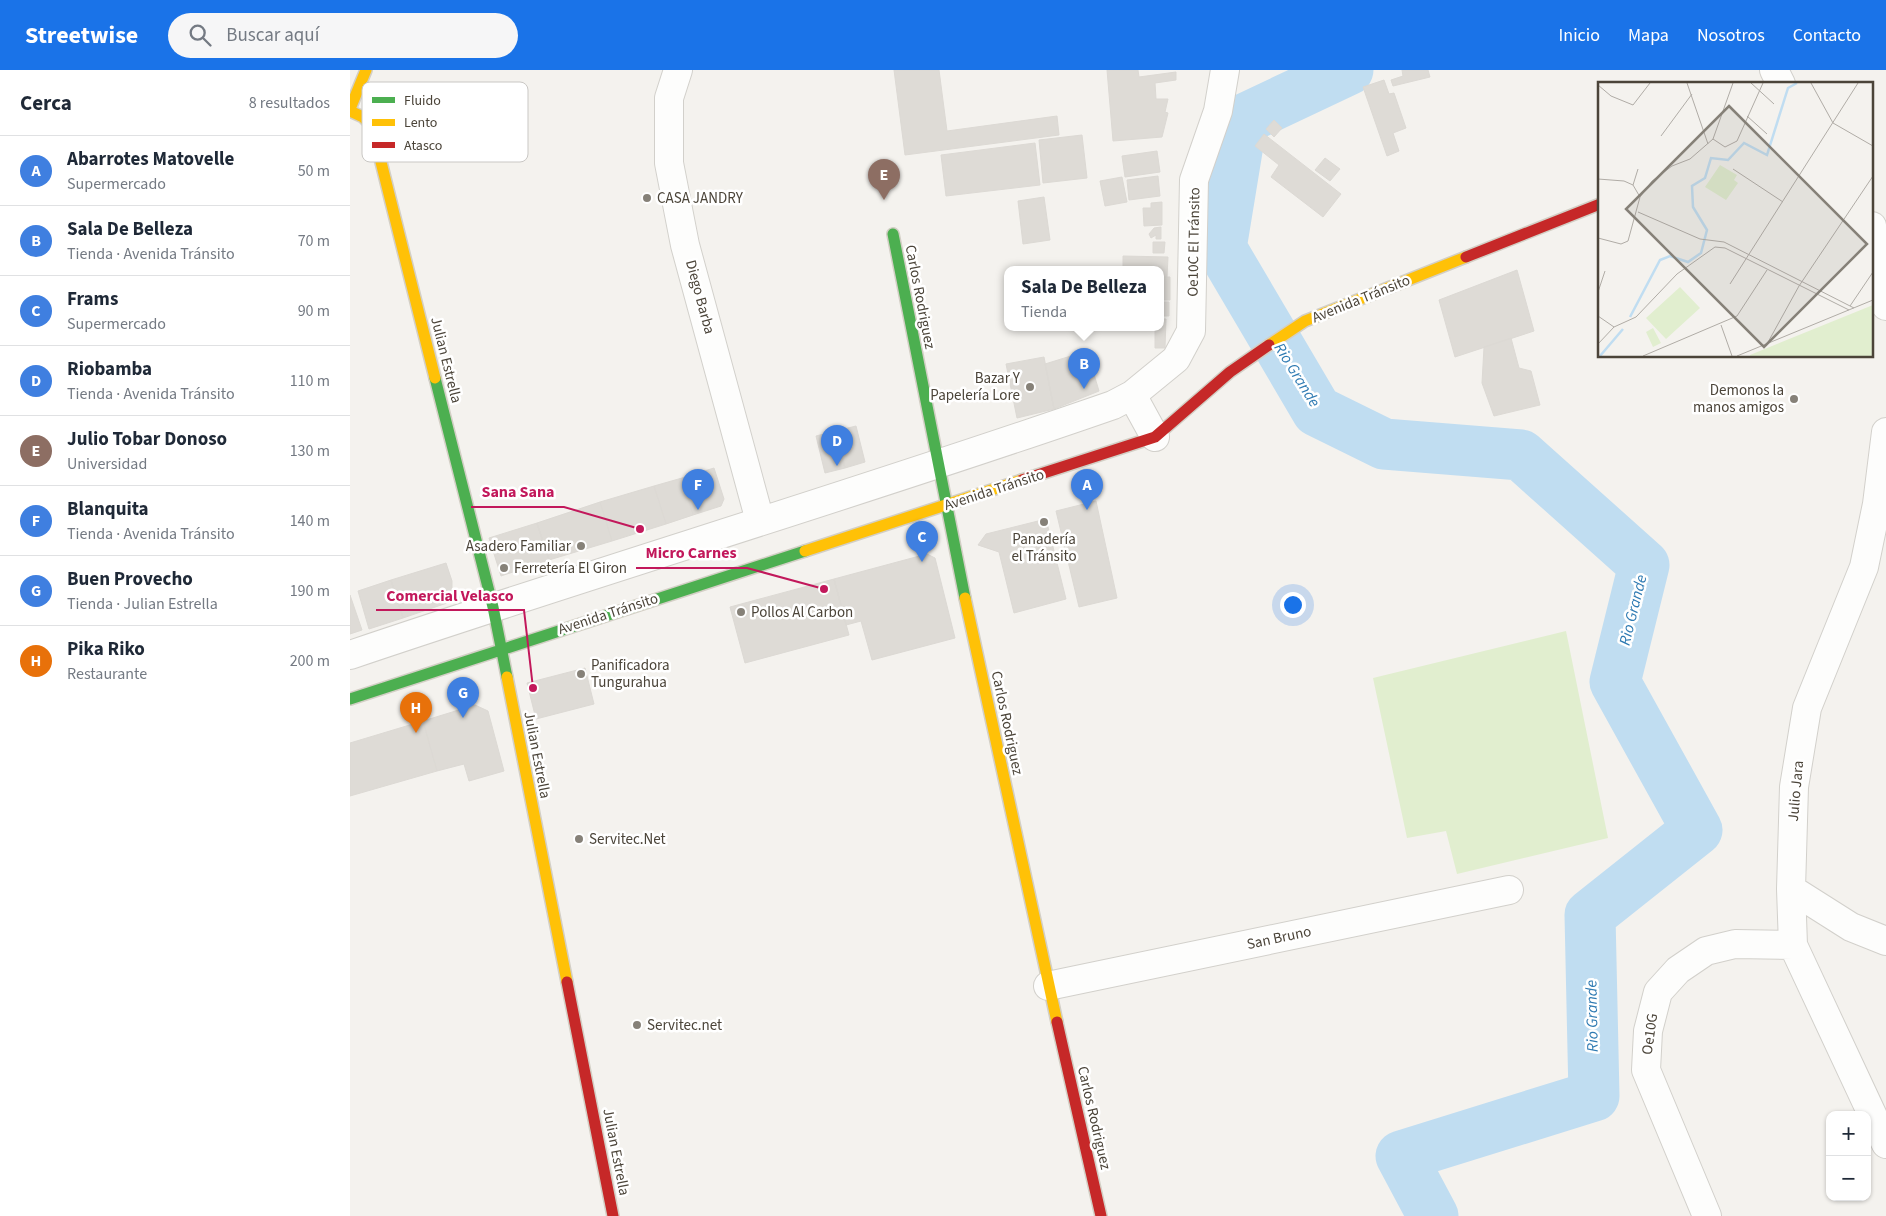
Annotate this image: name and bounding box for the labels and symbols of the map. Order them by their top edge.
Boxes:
legend [362,82,528,162]
inset map [1598,82,1874,358]
text: Fluido [404,91,441,111]
text: Lento [404,113,437,133]
text: Atasco [404,136,442,156]
pin: E [868,159,900,200]
street label: Oe10C El Tránsito [1183,187,1205,297]
place label: CASA JANDRY [657,188,744,209]
marker: CASA JANDRY [641,192,653,204]
street label: Carlos Rodriguez [900,243,940,351]
street label: Diego Barba [680,258,720,336]
street label: Avenida Tránsito [1309,270,1413,328]
street label: Julian Estrella [425,315,467,405]
water label: Rio Grande [1269,339,1326,412]
pin: B [1068,348,1100,389]
place label: Bazar Y Papelería Lore [930,368,1021,406]
place label: Demonos la manos amigos [1693,380,1784,418]
marker: Bazar Y Papelería Lore [1024,381,1036,393]
marker: Demonos la manos amigos [1788,393,1800,405]
pin: D [821,425,853,466]
street label: Avenida Tránsito [941,464,1047,516]
pin: F [682,469,714,510]
pin: A [1071,469,1103,510]
callout: Sana Sana [471,476,564,507]
text: Sana Sana [481,481,555,503]
marker: Panadería el Tránsito [1038,516,1050,528]
pin: C [906,521,938,562]
place label: Panadería el Tránsito [1011,529,1077,567]
place label: Asadero Familiar [466,536,572,557]
callout: Micro Carnes [636,537,747,568]
marker: Asadero Familiar [575,540,587,552]
text: Micro Carnes [645,542,737,564]
place label: Ferretería El Giron [514,558,627,579]
marker: Ferretería El Giron [498,562,510,574]
water label: Rio Grande [1614,572,1652,648]
callout: Comercial Velasco [376,579,524,610]
text: Comercial Velasco [386,585,514,607]
street label: Avenida Tránsito [555,588,661,640]
your location [1280,592,1306,618]
place label: Pollos Al Carbon [751,602,853,623]
marker: Pollos Al Carbon [735,606,747,618]
place label: Panificadora Tungurahua [591,655,670,693]
marker: Panificadora Tungurahua [575,668,587,680]
street label: Carlos Rodriguez [986,669,1028,777]
pin: G [447,677,479,718]
pin: H [400,692,432,733]
street label: Julian Estrella [518,710,556,800]
street label: Julio Jara [1783,760,1809,822]
place label: Servitec.Net [589,829,666,850]
marker: Servitec.Net [573,833,585,845]
street label: San Bruno [1245,921,1313,955]
water label: Rio Grande [1580,979,1604,1052]
street label: Oe10G [1637,1012,1663,1056]
place label: Servitec.net [647,1015,722,1036]
marker: Servitec.net [631,1019,643,1031]
street label: Carlos Rodriguez [1072,1064,1116,1172]
street label: Julian Estrella [597,1107,635,1197]

